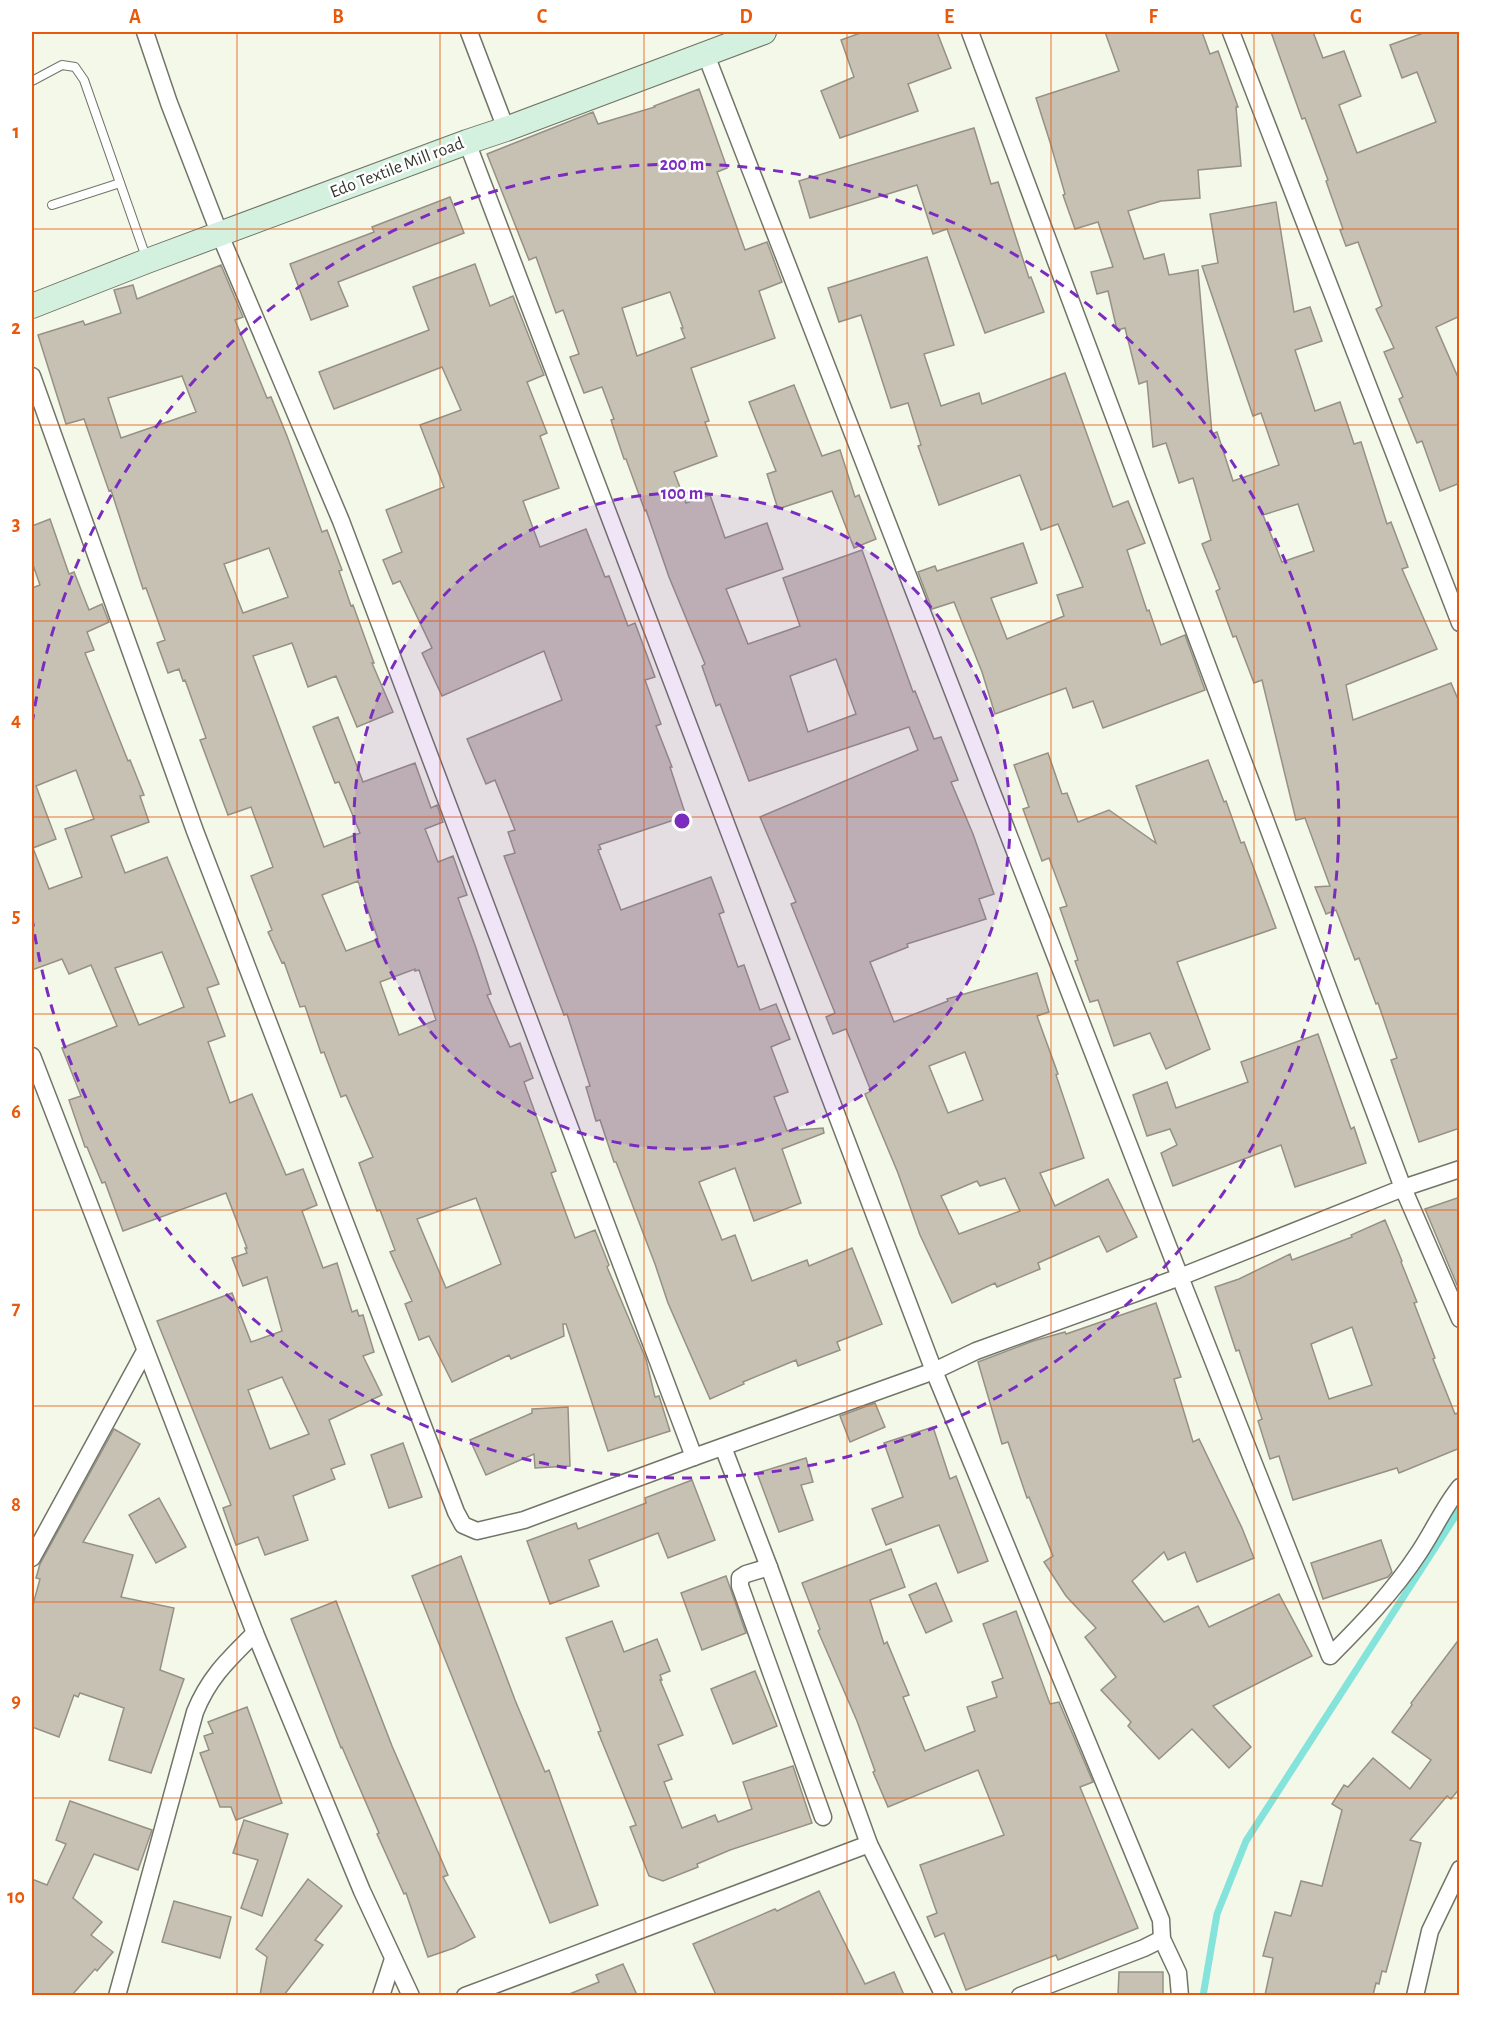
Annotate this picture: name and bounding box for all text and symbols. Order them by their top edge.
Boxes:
text: A [129,7,141,27]
text: B [332,7,344,27]
text: C [537,7,548,27]
text: D [739,7,753,27]
text: E [944,7,954,27]
text: F [1148,7,1158,27]
text: G [1350,7,1362,27]
text: 1 [12,122,20,142]
street label: Edo Textile Mill road [328,134,466,202]
text: 200 m [660,156,704,174]
text: 2 [11,318,21,338]
text: 100 m [661,485,703,503]
text: 3 [12,514,20,534]
text: 4 [11,710,21,730]
centre of rings [672,811,692,831]
text: 5 [12,906,20,926]
text: 6 [11,1102,21,1122]
text: 7 [12,1298,21,1318]
text: 8 [11,1495,21,1515]
text: 9 [11,1691,21,1711]
text: 10 [7,1887,25,1907]

